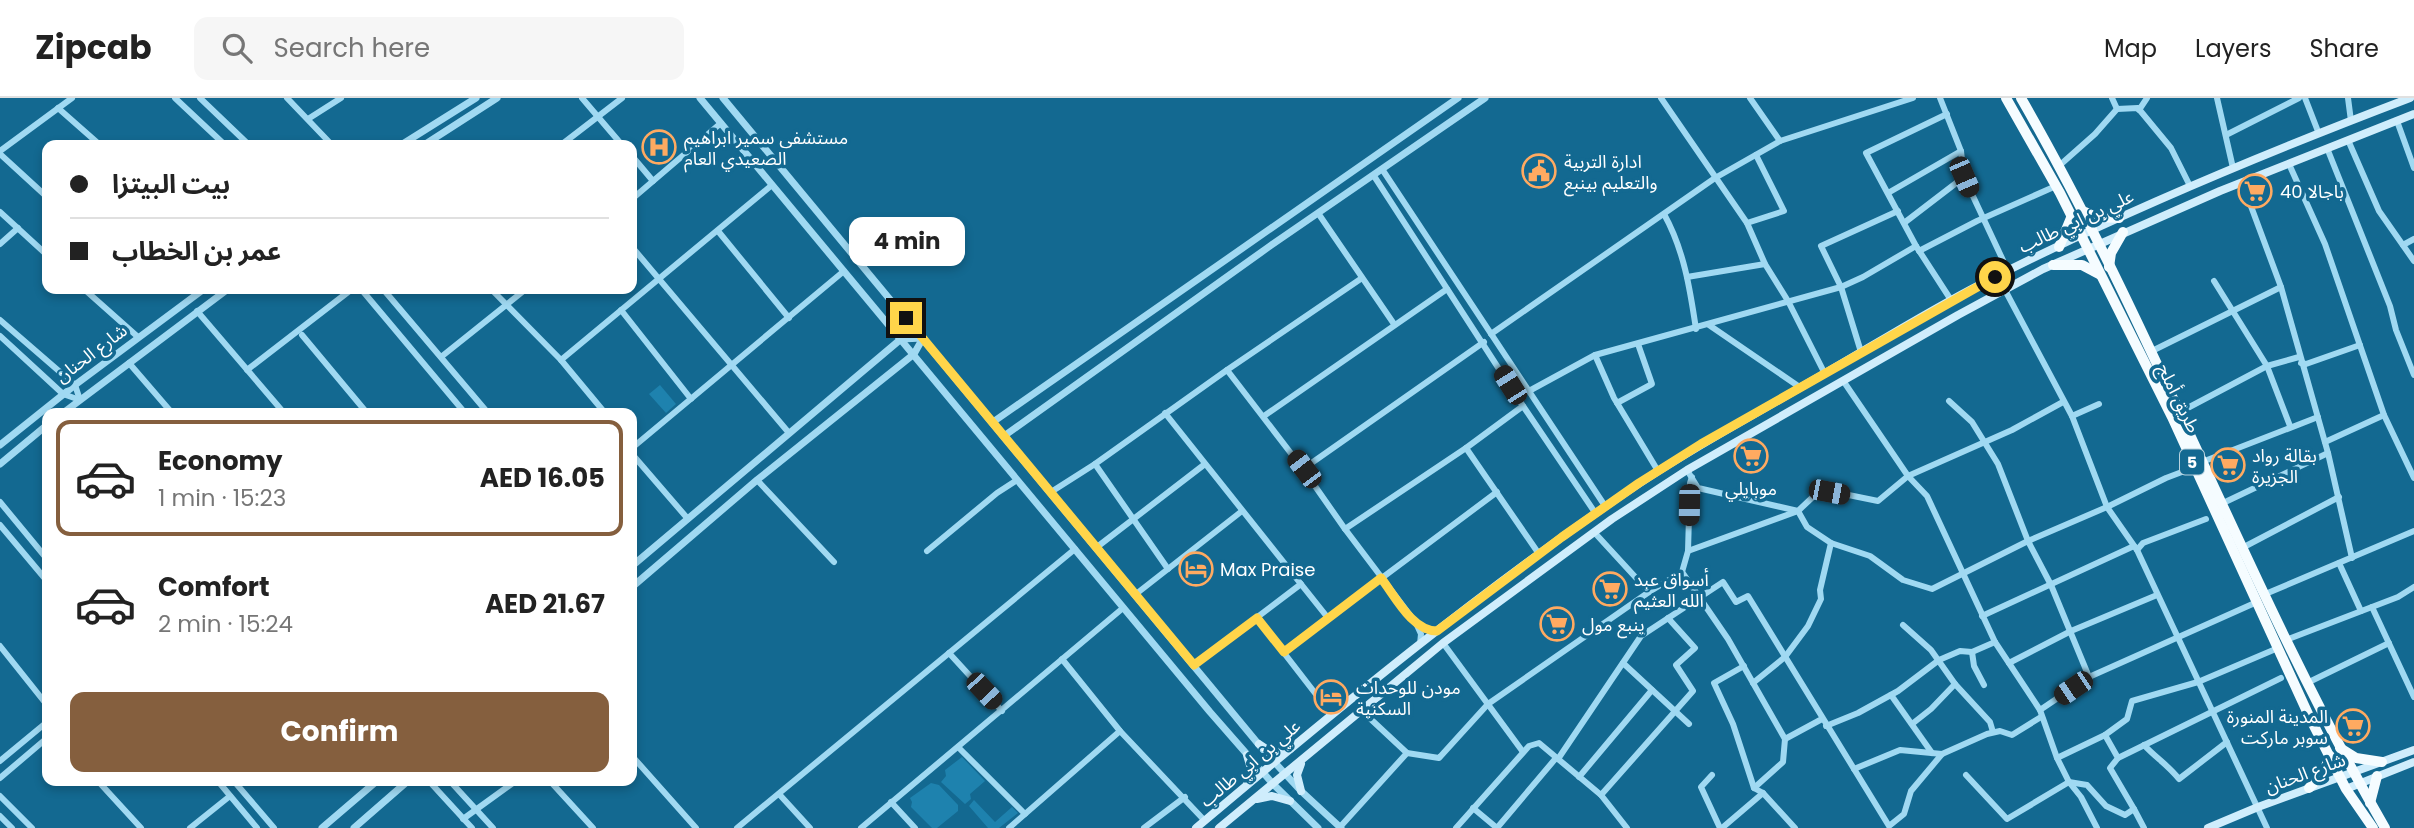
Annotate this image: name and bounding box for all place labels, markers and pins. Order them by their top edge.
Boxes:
place label: مستشفى سمير ابراهيم الصعيدي العام [684,125,848,173]
hospital icon: مستشفى سمير ابراهيم الصعيدي العام [640,128,678,166]
place label: ادارة التربية والتعليم بينبع [1564,149,1658,197]
public building icon: ادارة التربية والتعليم بينبع [1520,152,1558,190]
supermarket icon: باجالا 40 [2236,172,2274,210]
place label: باجالا 40 [2280,179,2344,204]
supermarket icon: موبايلي [1732,437,1770,475]
place label: بقالة رواد الجزيرة [2252,443,2317,489]
supermarket icon: بقالة رواد الجزيرة [2209,446,2247,484]
place label: موبايلي [1725,476,1777,502]
hotel icon: Max Praise [1177,550,1215,588]
place label: Max Praise [1220,557,1315,582]
place label: أسواق عبد الله العثيم [1634,567,1709,614]
supermarket icon: أسواق عبد الله العثيم [1591,570,1629,608]
supermarket icon: ينبع مول [1538,605,1576,643]
place label: ينبع مول [1582,612,1645,639]
place label: مودن للوحدات السكنية [1356,675,1461,721]
hotel icon: مودن للوحدات السكنية [1312,678,1350,716]
place label: المدينة المنورة سوبر ماركت [2227,704,2328,750]
supermarket icon: المدينة المنورة سوبر ماركت [2334,707,2372,745]

